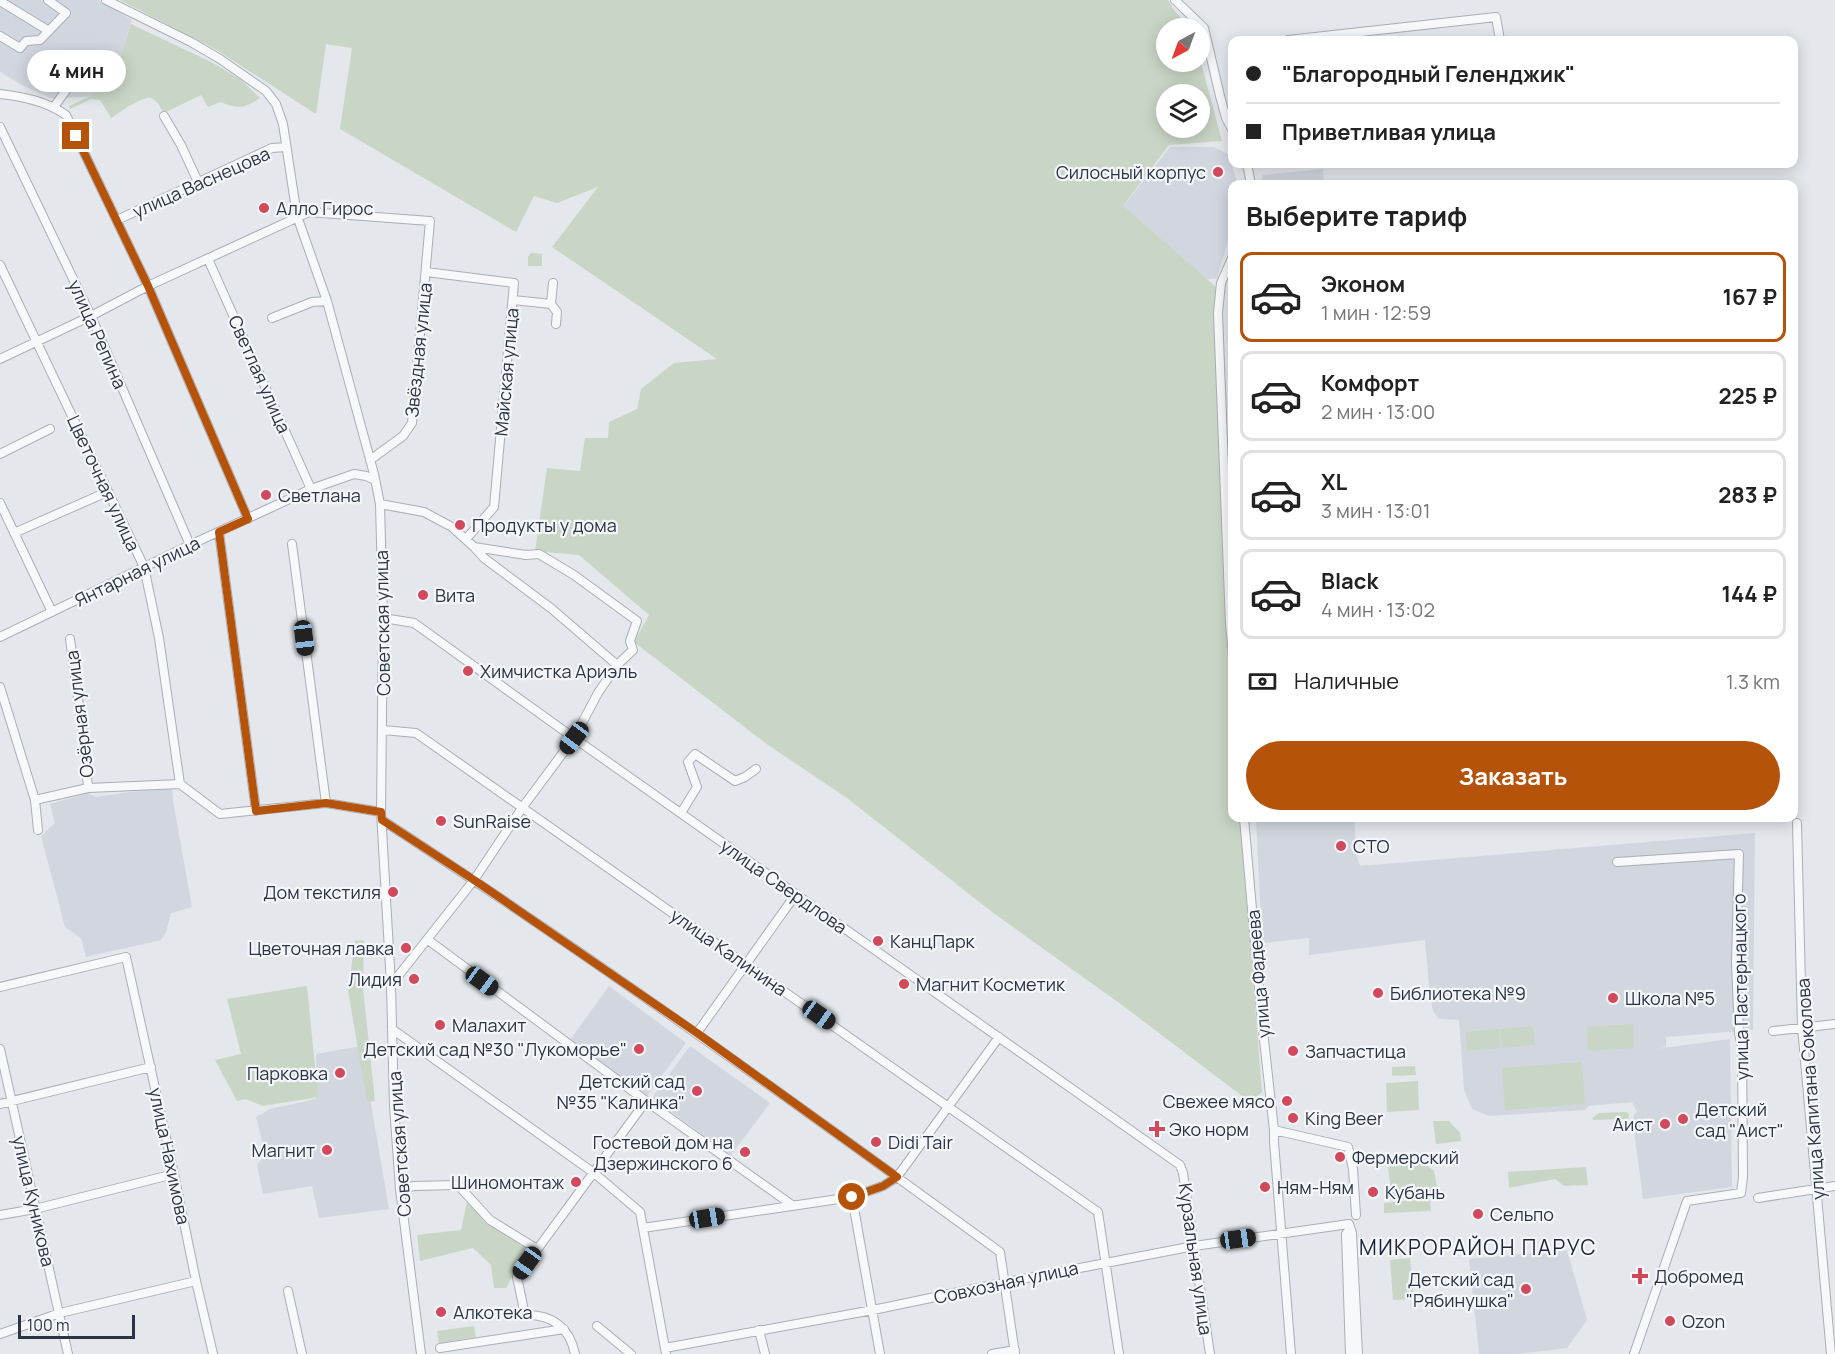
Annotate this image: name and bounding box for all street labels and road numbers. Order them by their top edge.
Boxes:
street label: улица Васнецова [129,141,273,223]
street label: улица Репина [63,276,133,392]
street label: Звёздная улица [399,281,437,419]
street label: Майская улица [488,307,524,437]
street label: Светлая улица [223,311,297,437]
street label: Цветочная улица [62,411,146,555]
street label: Янтарная улица [70,530,204,612]
street label: Советская улица [369,550,395,696]
street label: Озёрная улица [59,649,99,779]
street label: улица Свердлова [716,833,852,939]
street label: улица Пастернацкого [1726,893,1754,1081]
street label: улица Калинина [666,903,792,1001]
street label: улица Фадеева [1240,909,1276,1039]
street label: улица Капитана Соколова [1790,977,1830,1201]
street label: Советская улица [382,1070,416,1218]
street label: улица Нахимова [144,1085,196,1227]
street label: улица Куникова [7,1133,61,1269]
street label: Курзальная улица [1173,1181,1219,1337]
street label: Совхозная улица [932,1255,1080,1309]

